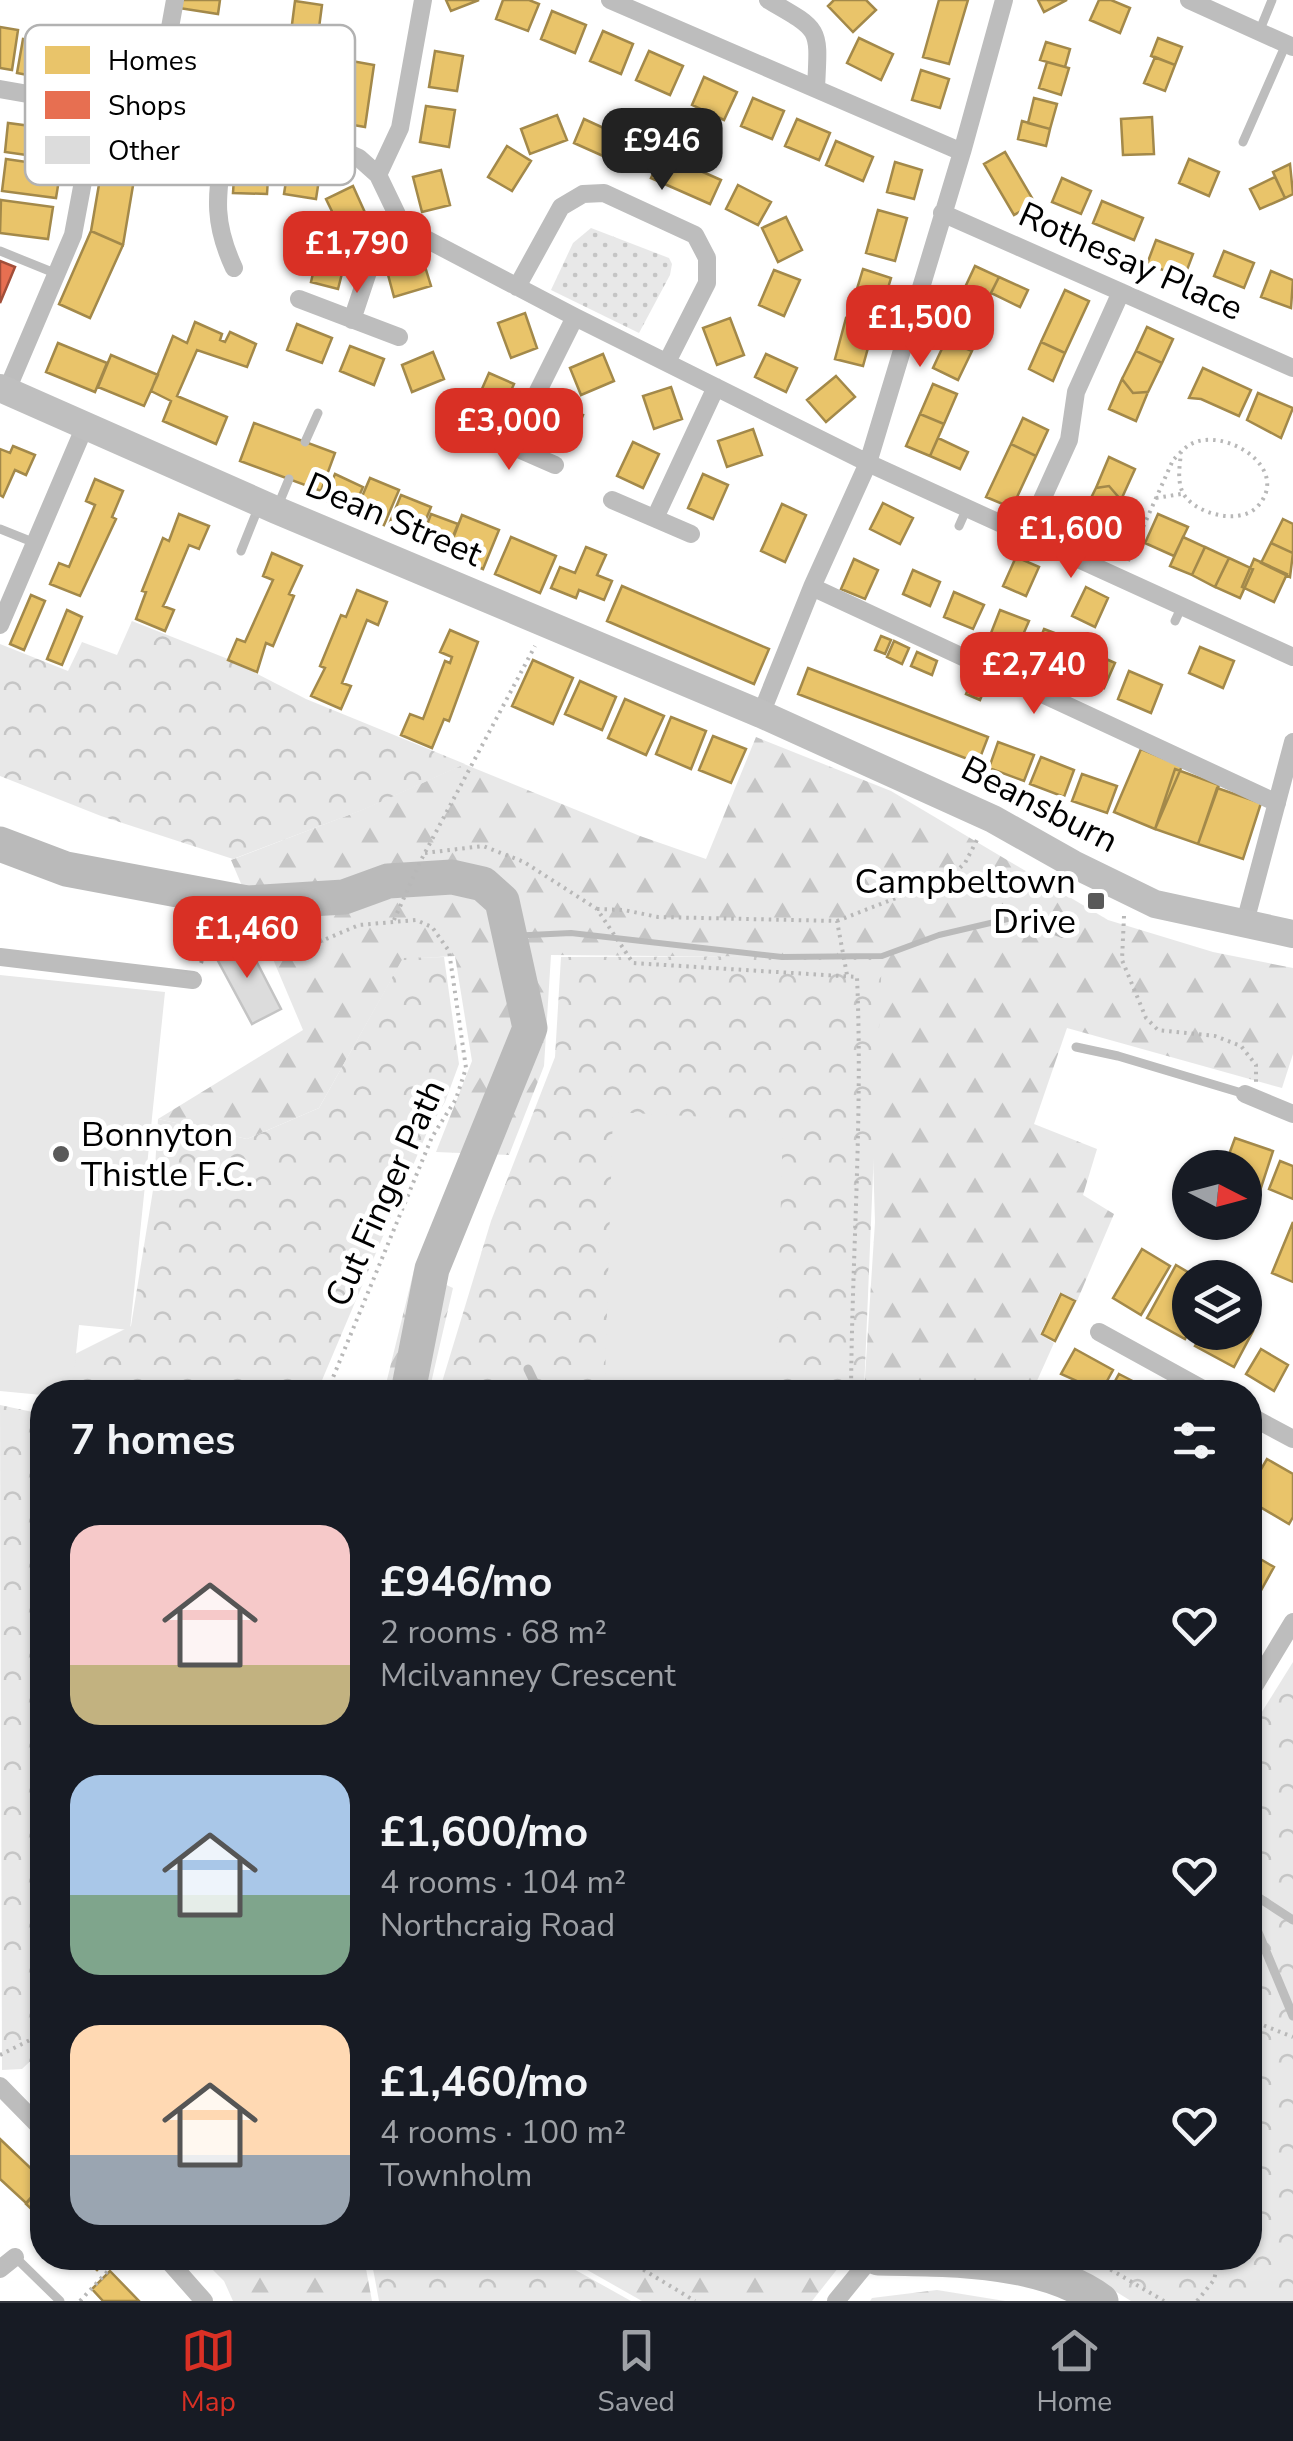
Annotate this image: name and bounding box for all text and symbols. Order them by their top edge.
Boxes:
legend [25,25,355,185]
text: Homes [108,42,197,80]
text: Shops [108,87,186,125]
pin: £946 [603,108,721,193]
text: £946 [624,119,700,162]
text: Other [108,132,180,170]
street label: Rothesay Place [1011,191,1250,332]
pin: £1,790 [276,211,438,296]
text: £1,790 [305,222,409,265]
pin: £1,500 [839,285,1001,370]
text: £1,500 [868,296,972,339]
pin: £3,000 [428,388,590,473]
text: £3,000 [457,399,561,442]
street label: Dean Street [298,461,490,578]
pin: £1,600 [990,496,1152,581]
text: £1,600 [1019,507,1123,550]
pin: £2,740 [953,632,1115,717]
text: £2,740 [982,643,1086,686]
street label: Beansburn [953,745,1126,864]
place label: Campbeltown Drive [854,858,1076,945]
marker: Campbeltown Drive [1085,890,1107,912]
pin: £1,460 [166,896,328,981]
text: £1,460 [195,907,299,950]
street label: Cut Finger Path [314,1072,457,1314]
place label: Bonnyton Thistle F.C. [81,1111,254,1198]
marker: Bonnyton Thistle F.C. [50,1143,72,1165]
north arrow [1172,1150,1262,1240]
map controls [1172,1150,1262,1350]
button: layers [1172,1260,1262,1350]
text: 7 homes [70,1412,235,1469]
icon: filters [1167,1413,1222,1468]
text: £946/mo [380,1554,552,1611]
icon: home [150,1565,270,1685]
icon: heart [1167,1598,1222,1653]
text: 2 rooms · 68 m² [380,1611,607,1654]
text: Mcilvanney Crescent [380,1654,676,1697]
text: £1,600/mo [380,1804,588,1861]
icon: home [150,1815,270,1935]
icon: heart [1167,1848,1222,1903]
text: 4 rooms · 104 m² [380,1861,626,1904]
text: Northcraig Road [380,1904,615,1947]
text: £1,460/mo [380,2054,588,2111]
icon: home [150,2065,270,2185]
icon: heart [1167,2098,1222,2153]
text: 4 rooms · 100 m² [380,2111,626,2154]
text: Townholm [380,2154,532,2197]
tab: Map [181,2323,236,2421]
tab: Saved [598,2323,675,2421]
tab: Home [1036,2323,1112,2421]

